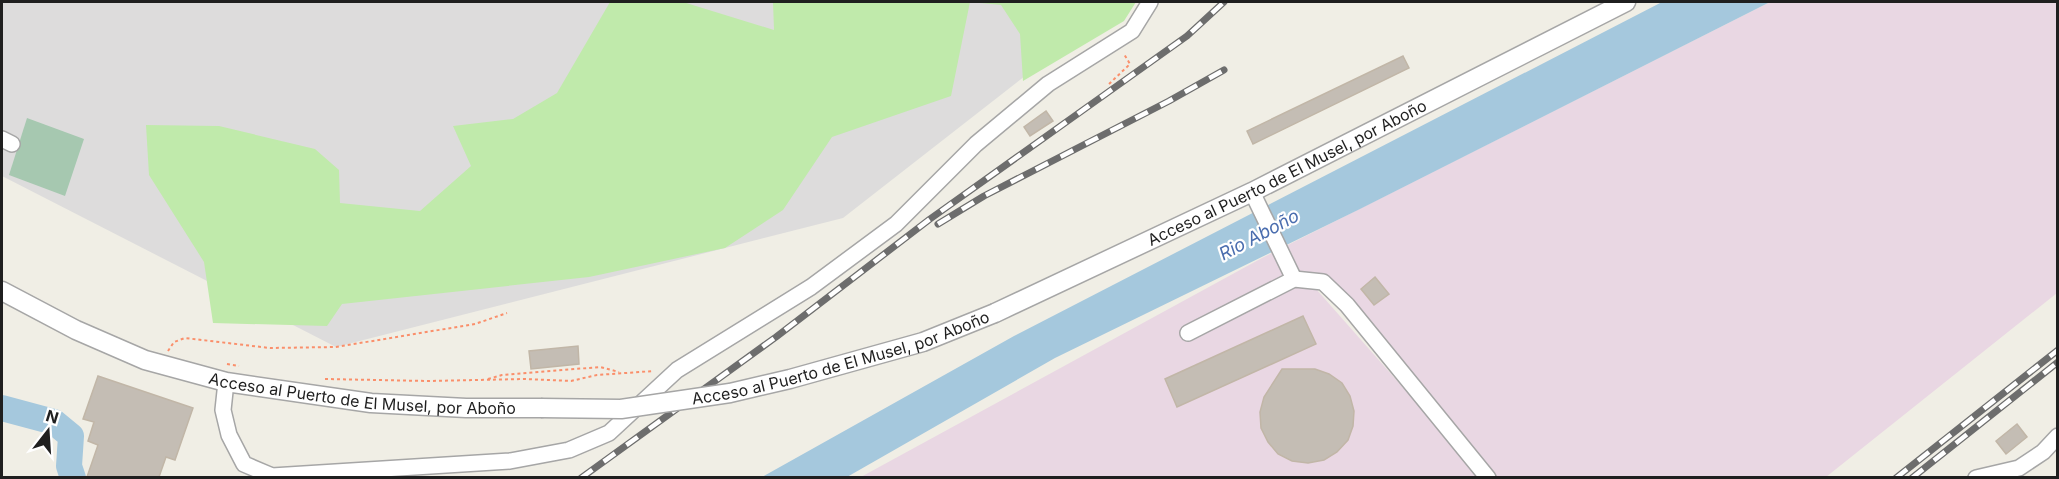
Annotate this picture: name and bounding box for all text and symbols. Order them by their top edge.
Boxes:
street label: Acceso al Puerto de El Musel, por Aboño [1144,95,1430,250]
water label: Rio Aboño [1215,205,1302,264]
street label: Acceso al Puerto de El Musel, por Aboño [690,306,992,408]
street label: Acceso al Puerto de El Musel, por Aboño [207,368,516,418]
north arrow [18,401,78,461]
text: N [44,405,61,428]

